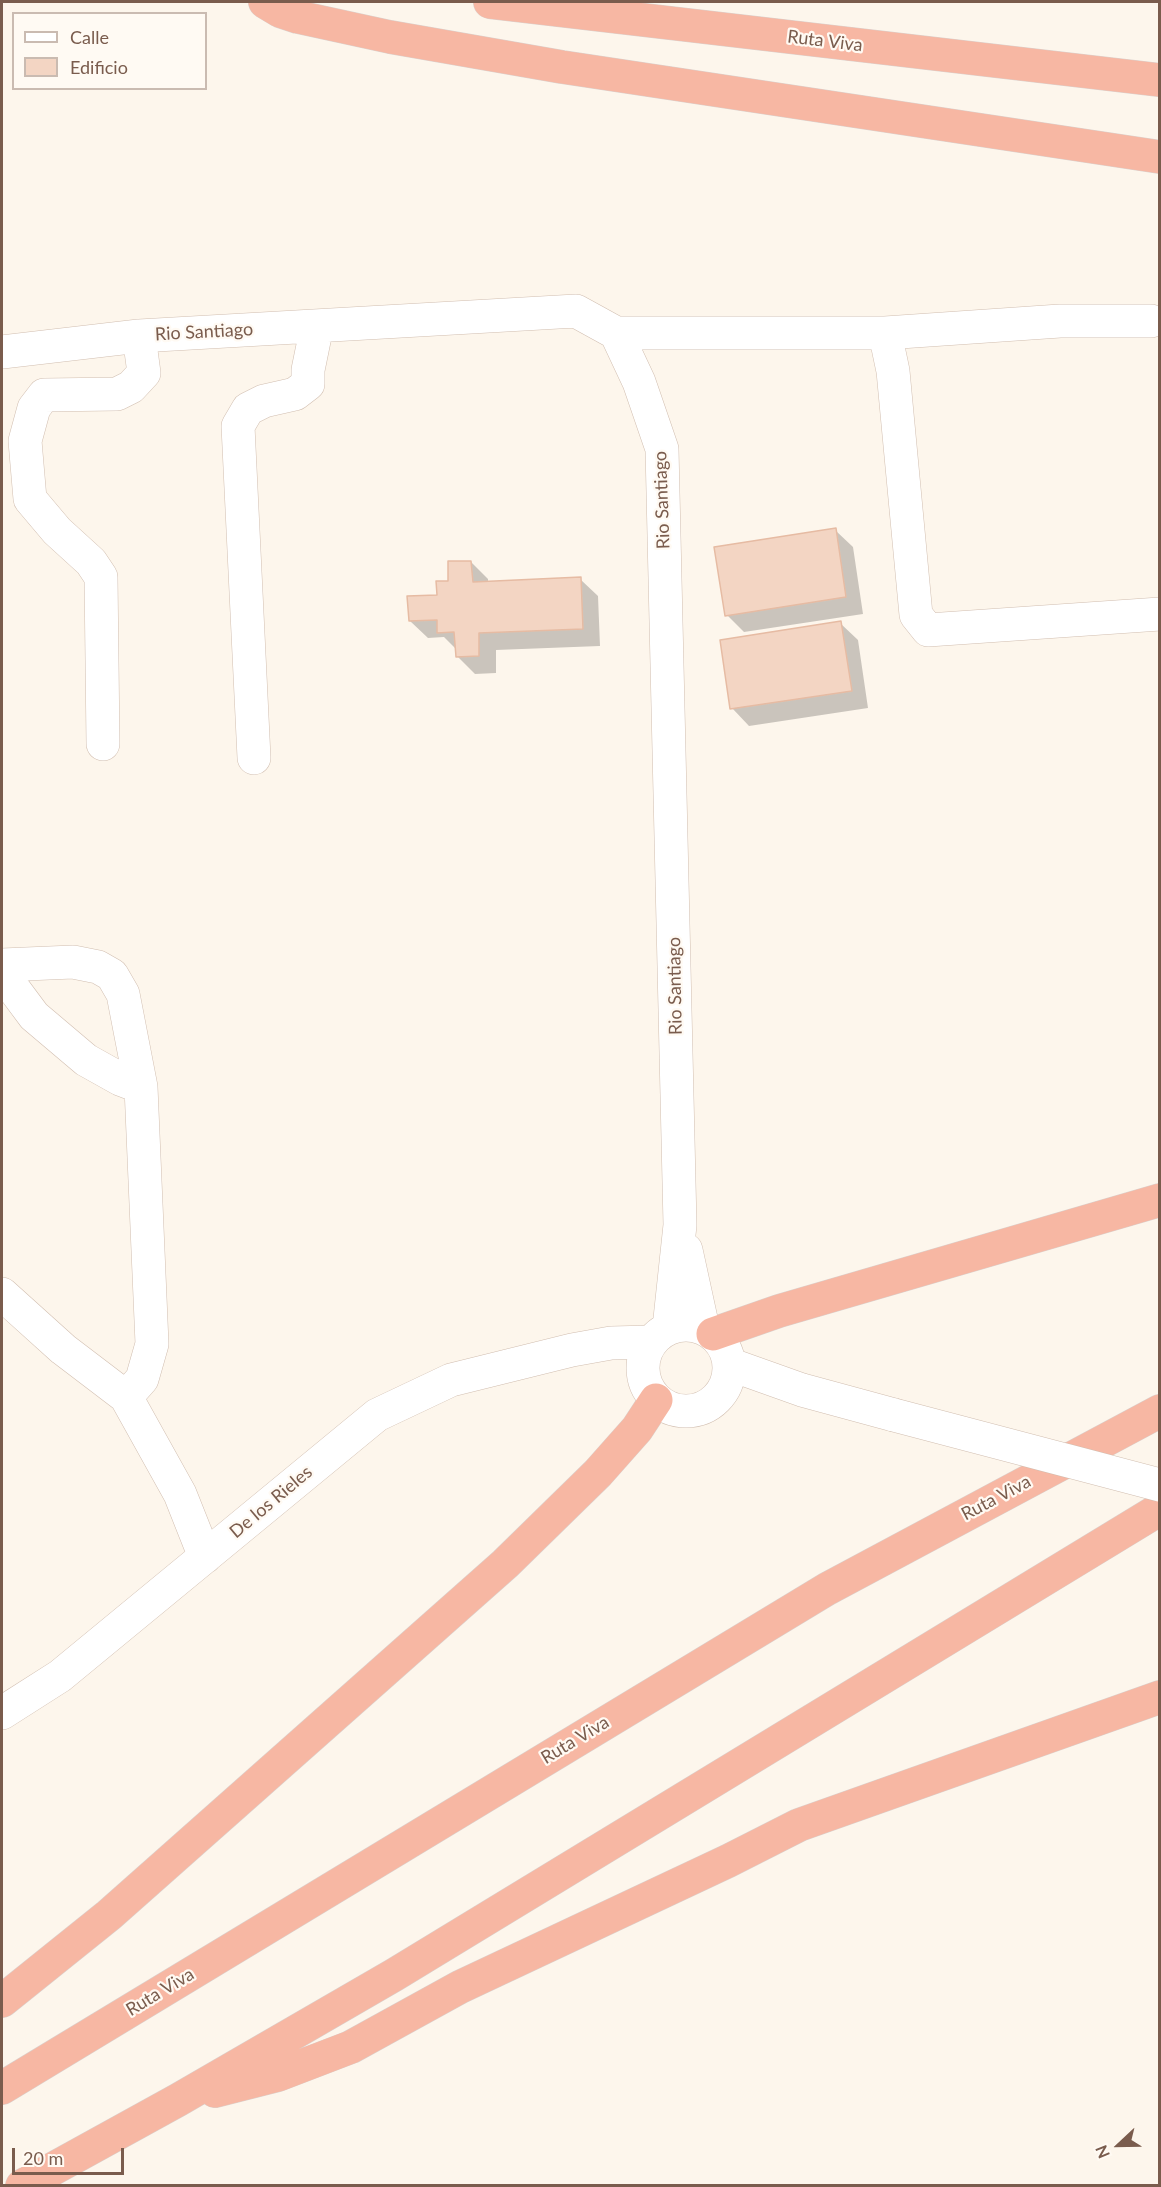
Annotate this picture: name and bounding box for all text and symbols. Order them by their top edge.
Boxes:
legend [12,12,207,90]
text: Calle [70,26,109,48]
street label: Ruta Viva [786,26,864,56]
text: Edificio [70,56,128,78]
street label: Rio Santiago [154,319,254,345]
street label: Rio Santiago [649,451,675,549]
street label: Rio Santiago [663,937,687,1035]
street label: De los Rieles [225,1461,317,1543]
street label: Ruta Viva [958,1471,1034,1525]
street label: Ruta Viva [537,1711,613,1769]
street label: Ruta Viva [122,1963,198,2021]
north arrow [1089,2115,1149,2175]
scale bar [15,2136,128,2174]
text: N [1091,2143,1113,2161]
text: 20 m [23,2147,63,2169]

